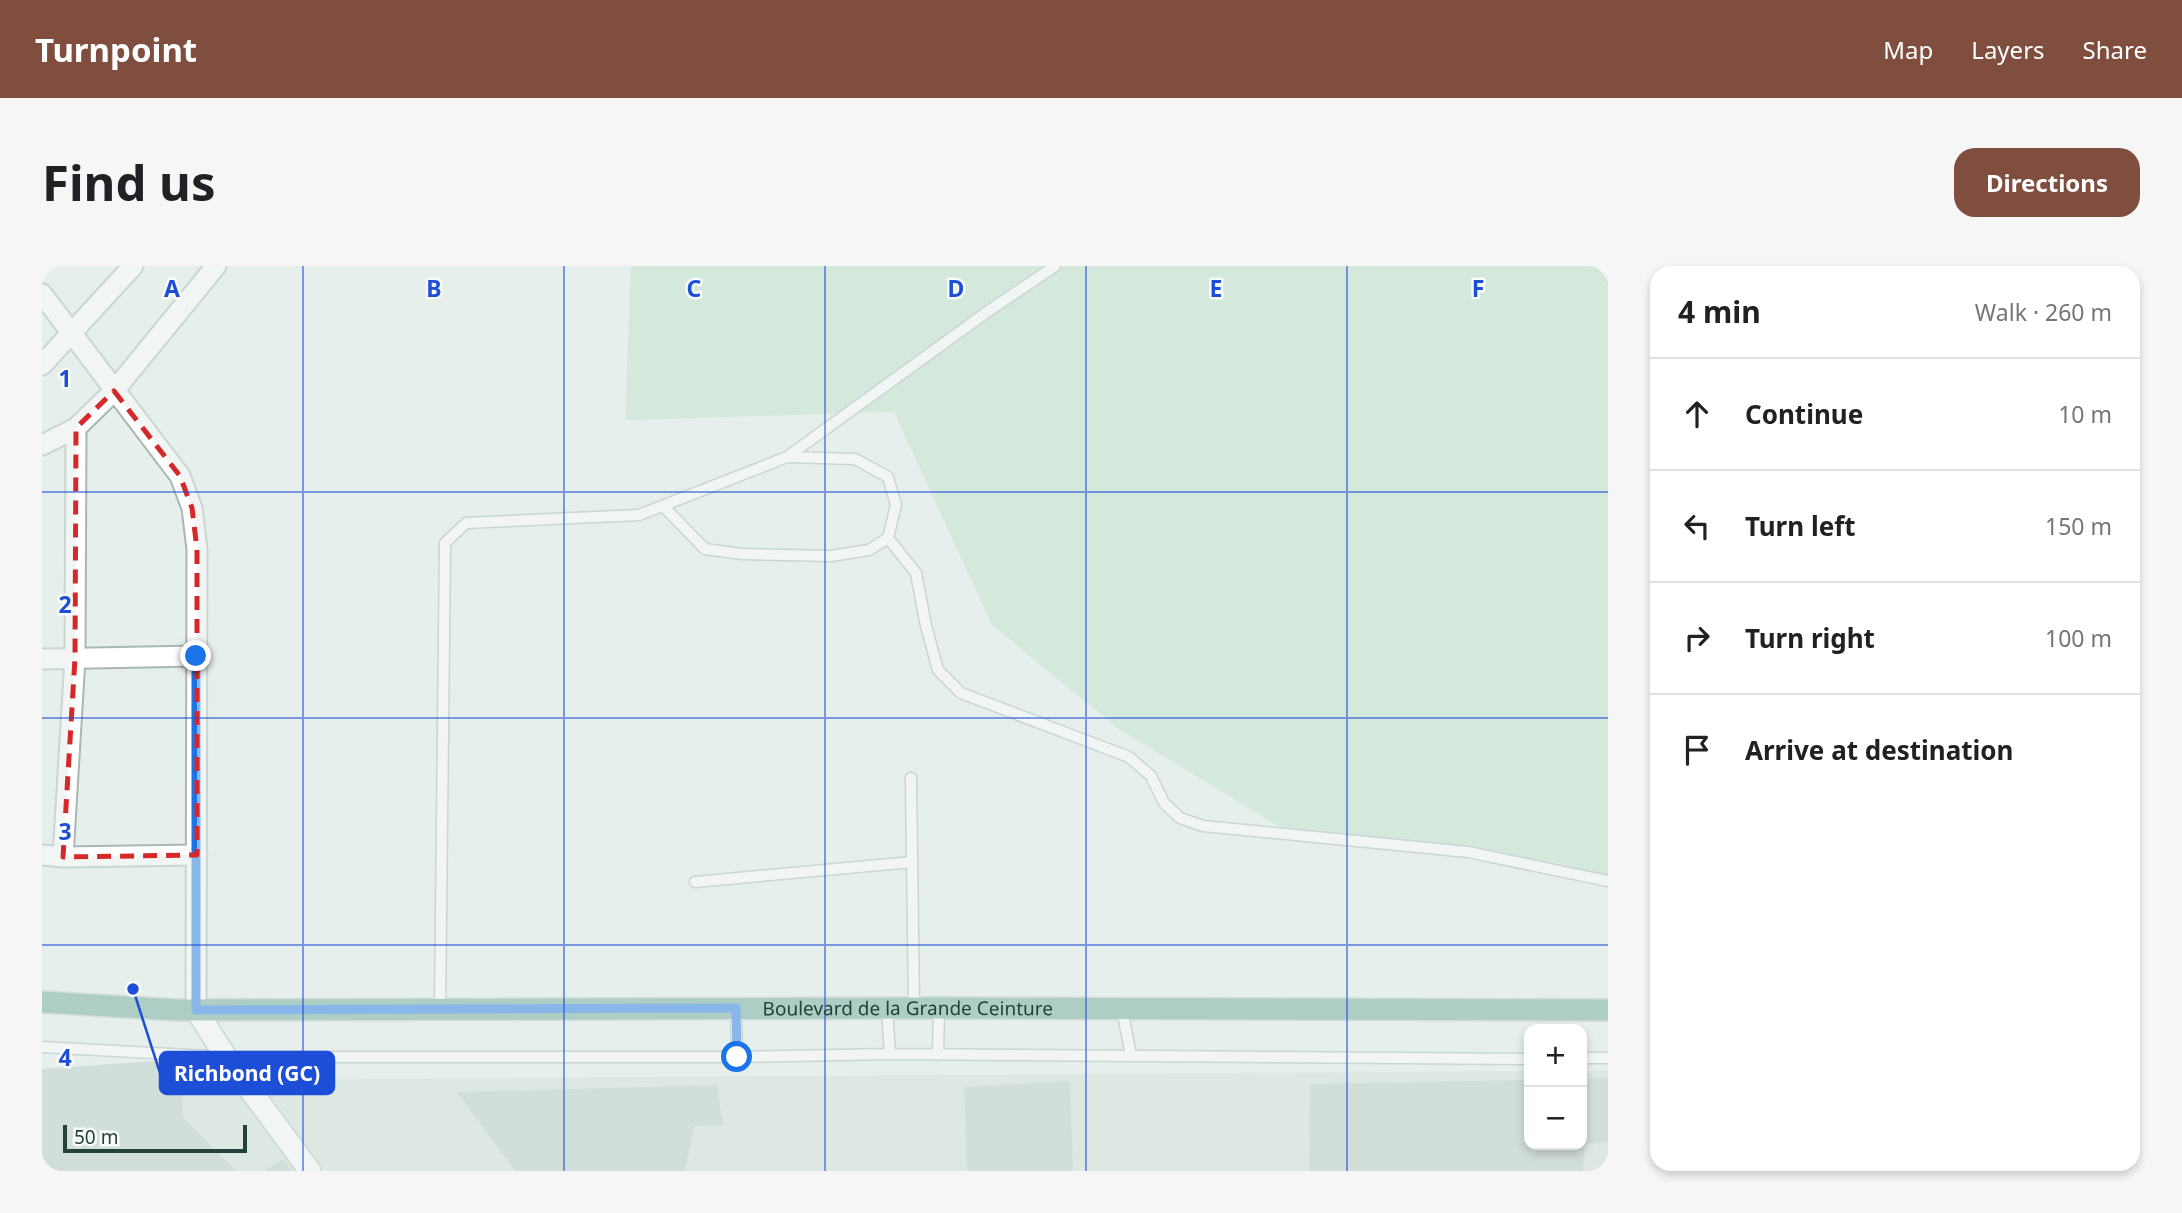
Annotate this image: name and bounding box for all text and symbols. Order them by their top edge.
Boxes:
text: Turnpoint [35,27,197,72]
text: Map [1883,33,1933,66]
text: Layers [1971,33,2045,66]
text: Share [2083,33,2147,66]
button: Directions [1954,148,2140,217]
text: Find us [42,149,216,215]
text: A [164,272,180,304]
text: B [426,272,442,304]
text: C [687,272,702,304]
text: D [948,272,964,304]
text: E [1210,272,1222,304]
text: F [1472,272,1484,304]
text: 4 min [1678,291,1761,332]
text: Walk · 260 m [1975,296,2112,328]
text: 1 [58,362,72,394]
icon: ahead [1678,395,1716,433]
text: Continue [1745,396,1863,432]
text: 10 m [2058,398,2112,430]
icon: left [1678,507,1716,545]
text: Turn left [1745,508,1856,544]
text: 150 m [2045,510,2112,542]
text: 2 [58,588,72,620]
icon: right [1678,619,1716,657]
text: Turn right [1745,620,1875,656]
text: 100 m [2045,622,2112,654]
route end [180,640,211,671]
icon: arrive [1678,731,1716,769]
text: Arrive at destination [1745,732,2014,768]
text: 3 [58,815,72,847]
street label: Boulevard de la Grande Ceinture [762,995,1053,1021]
map controls [1524,1024,1587,1150]
button: + [1524,1024,1587,1087]
text: 4 [58,1041,72,1073]
route start [721,1041,752,1072]
callout: Richbond (GC) [160,1052,334,1094]
text: Richbond (GC) [174,1059,320,1087]
button: − [1524,1087,1587,1150]
scale bar [63,1122,247,1154]
text: 50 m [74,1124,118,1150]

